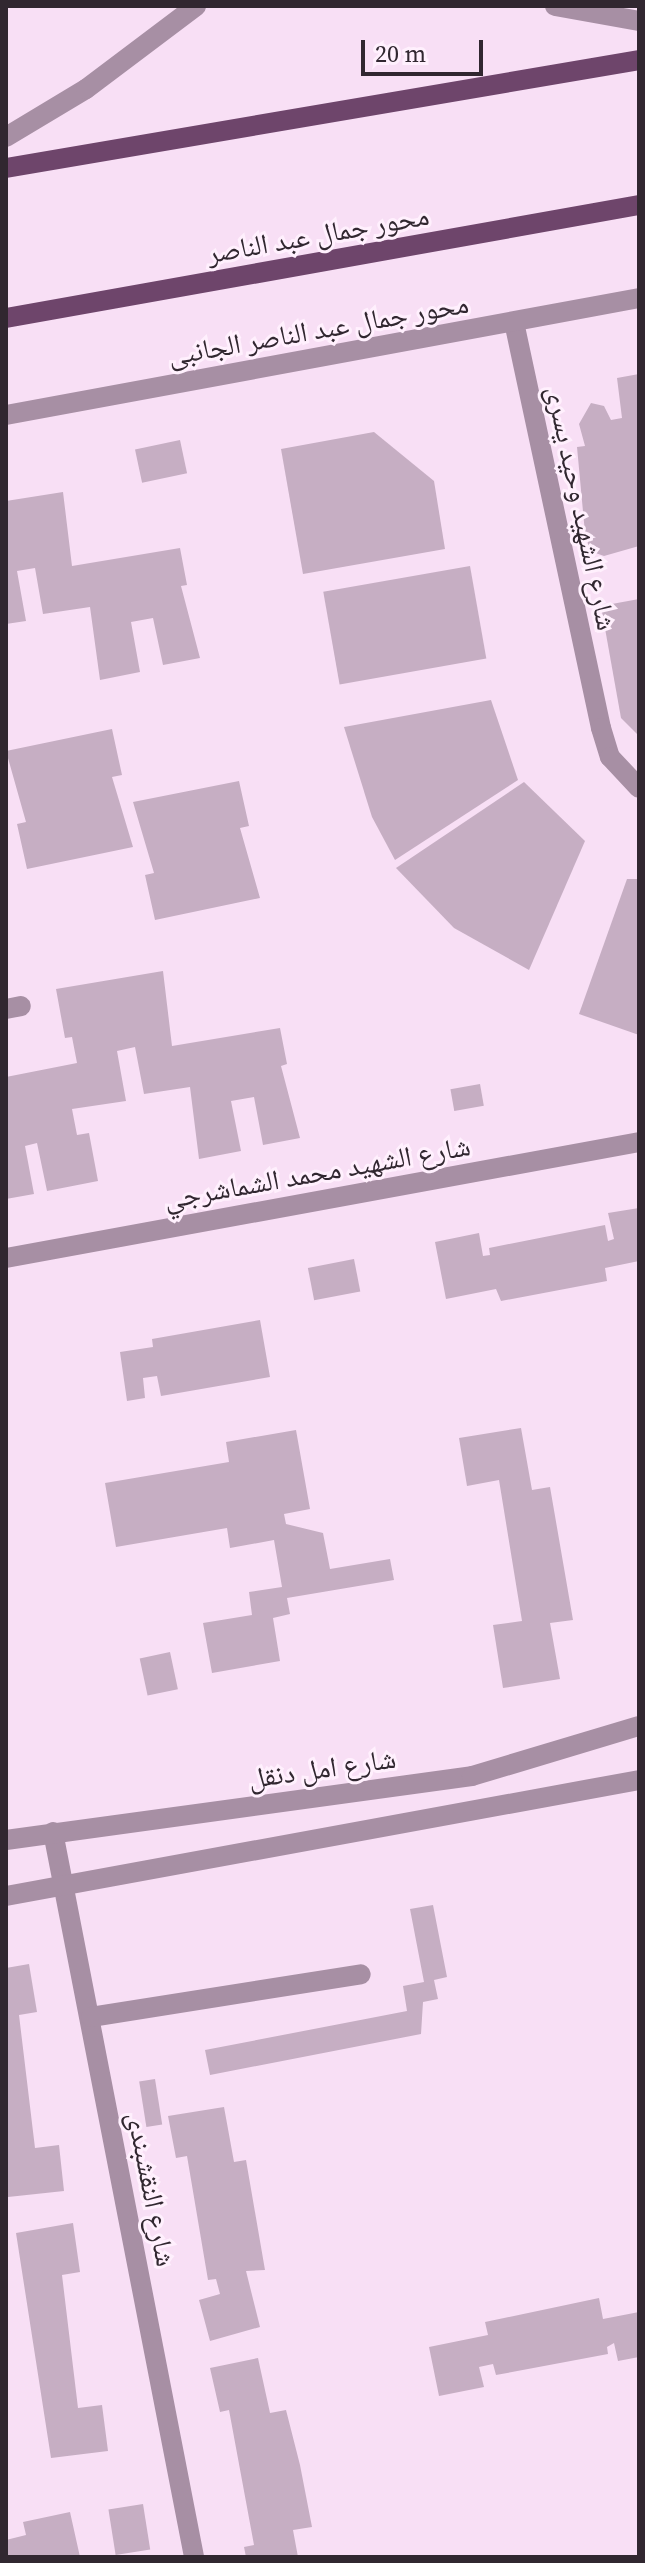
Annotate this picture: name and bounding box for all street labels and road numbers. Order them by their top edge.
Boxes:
street label: محور جمال عبد الناصر [204,198,432,270]
street label: محور جمال عبد الناصر الجانبى [165,286,471,372]
street label: شارع الشهيد وحيد يسرى [540,383,624,633]
street label: شارع الشهيد محمد الشماشرجي [161,1128,473,1216]
street label: شارع امل دنقل [246,1741,398,1795]
street label: شارع النقشبندى [121,2109,183,2269]

